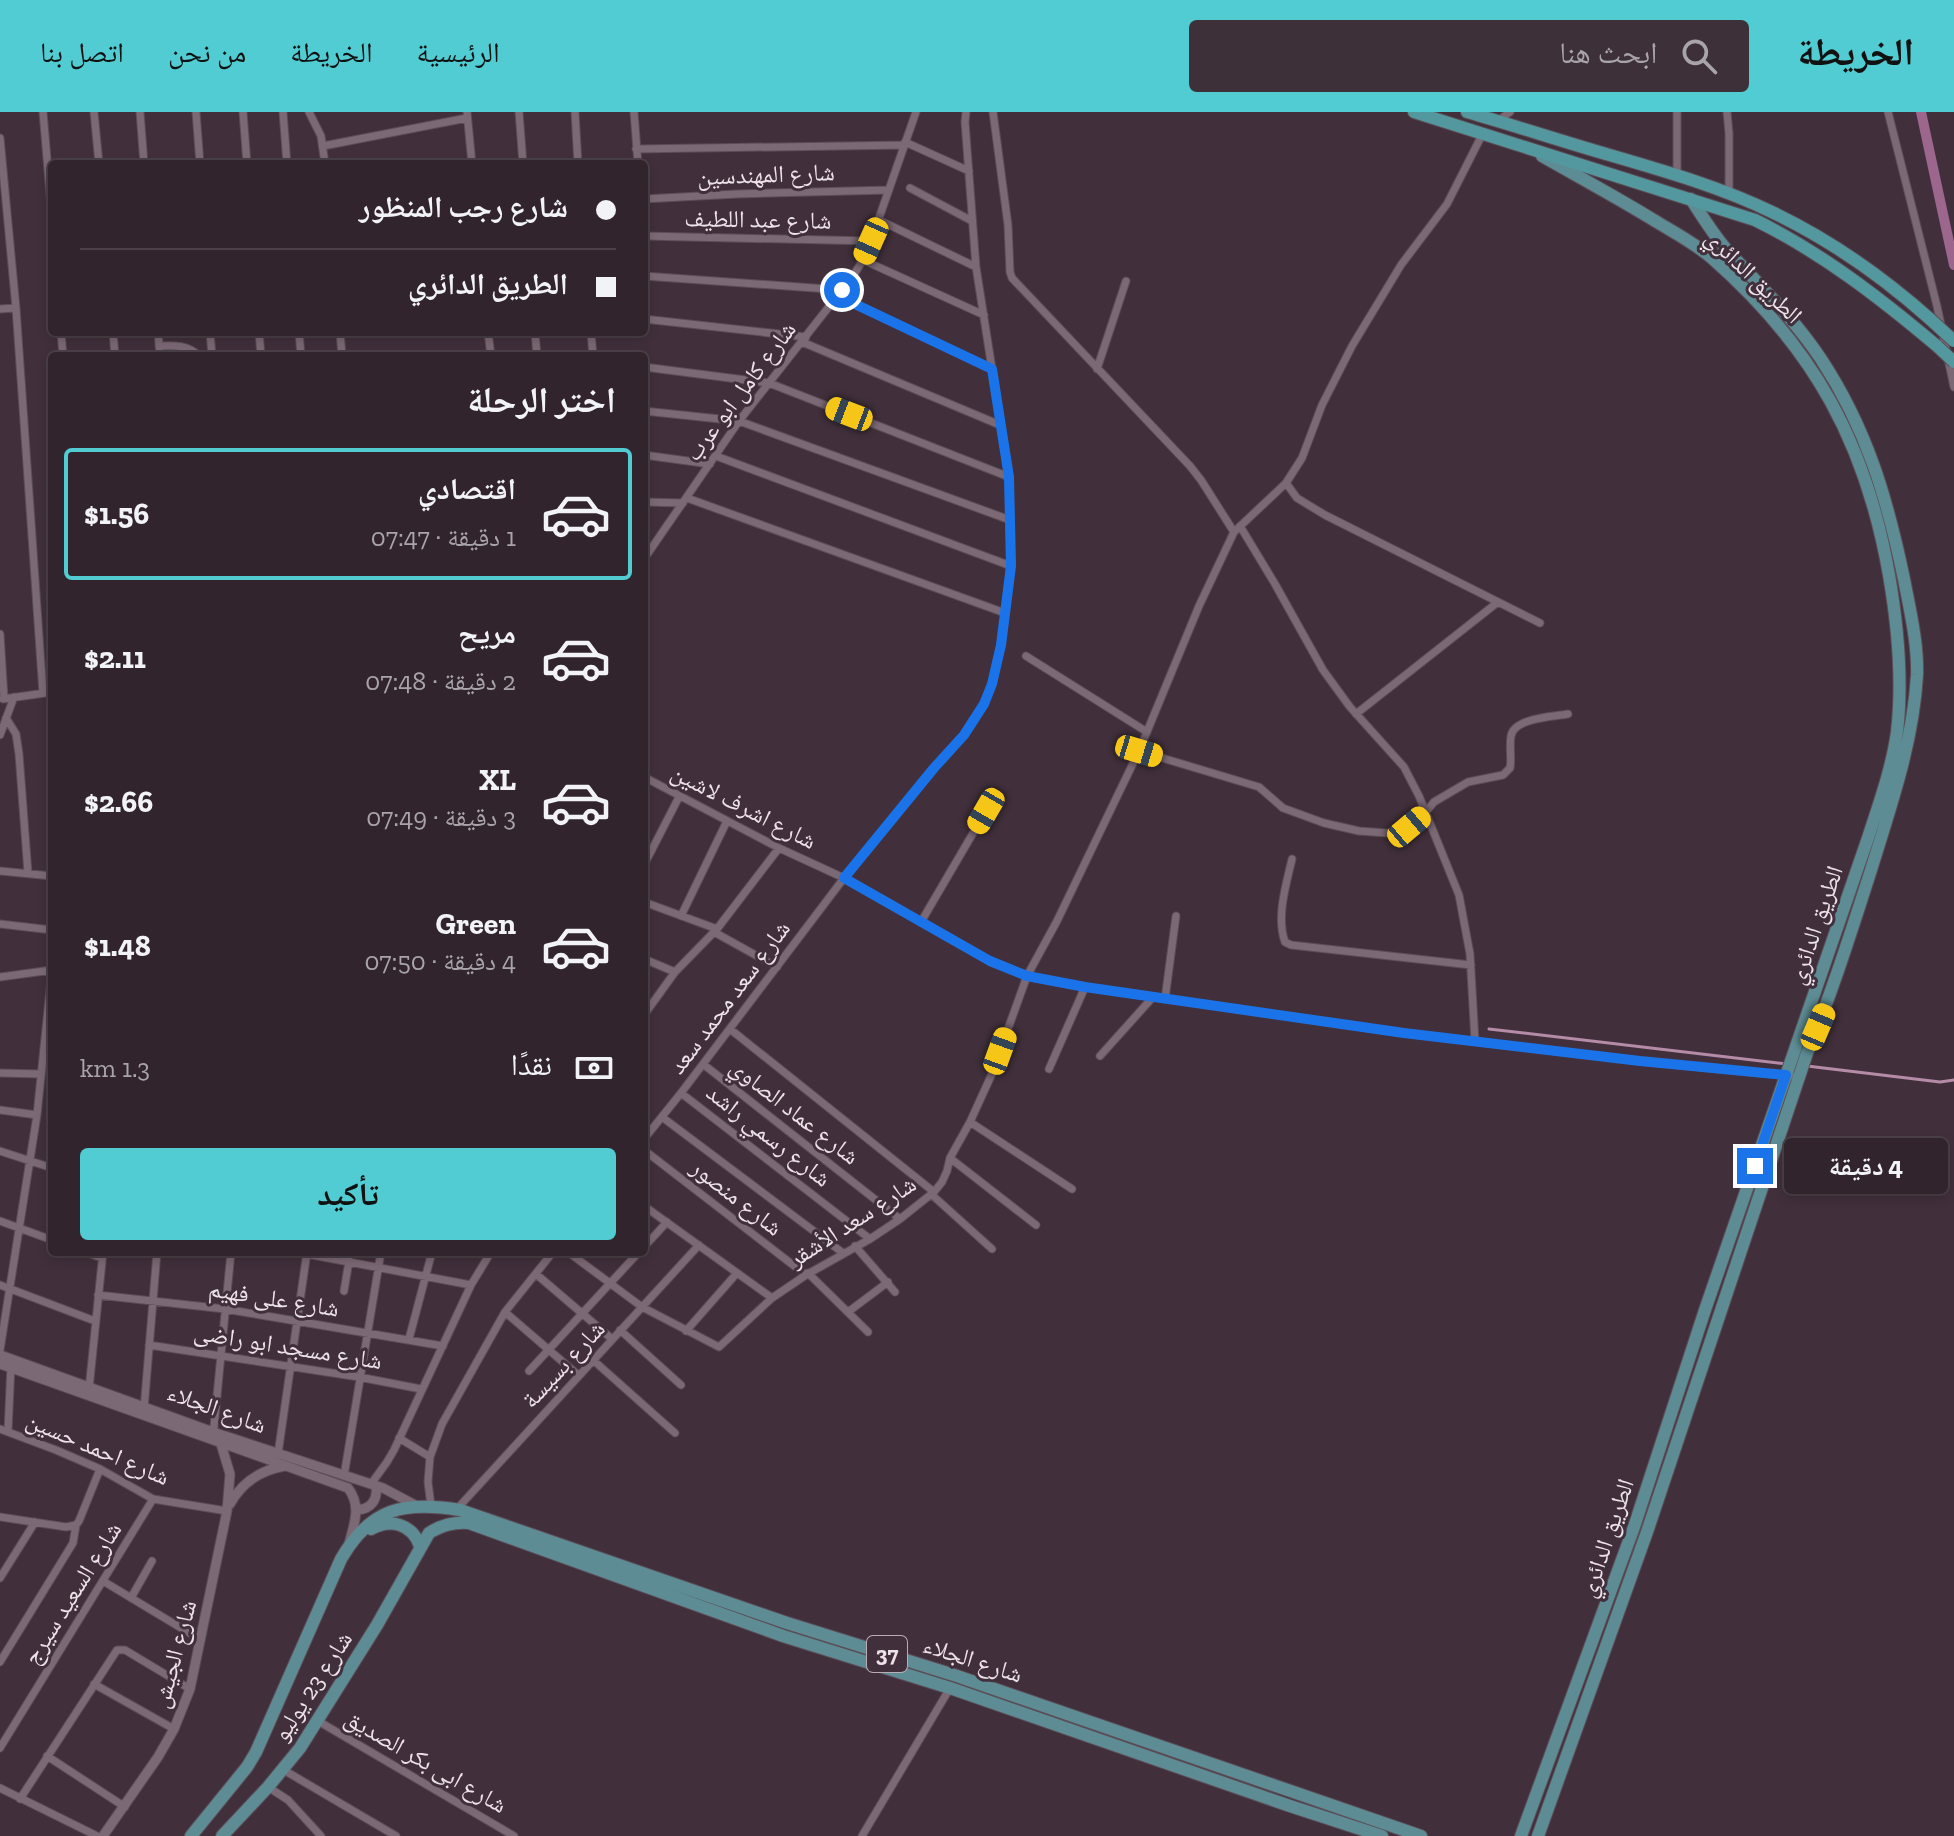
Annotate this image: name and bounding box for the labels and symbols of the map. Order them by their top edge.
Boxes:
street label: شارع المهندسين [697,157,835,192]
street label: شارع عبد اللطيف [684,203,832,236]
car [850,214,892,268]
street label: الطريق الدائري [1696,223,1809,333]
route start [824,272,860,308]
street label: شارع كامل ابو عرب [678,316,803,467]
car [822,394,876,434]
car [1113,733,1165,769]
street label: شارع اشرف لاشين [666,757,821,856]
car [964,784,1008,838]
car [1383,802,1435,852]
street label: الطريق الدائري [1781,862,1854,990]
street label: شارع سعد محمد سعد [662,915,797,1080]
car [1798,1000,1838,1054]
car [981,1024,1019,1078]
street label: شارع عماد الصاوي [721,1051,865,1175]
street label: شارع رسمي راشد [698,1077,837,1197]
callout: 4 دقيقة [1783,1138,1947,1194]
route end [1737,1148,1773,1184]
street label: شارع منصور [684,1152,789,1243]
street label: شارع سعد الأشقر [782,1169,922,1274]
street label: شارع على فهيم [206,1273,341,1325]
street label: شارع بسيسة [515,1314,611,1414]
street label: شارع مسجد ابو راضى [192,1317,384,1376]
street label: شارع الجلاء [163,1377,270,1440]
street label: شارع احمد حسين [22,1405,174,1492]
street label: الطريق الدائري [1572,1475,1645,1603]
street label: شارع السعيد سيرج [17,1516,128,1670]
street label: شارع الجيش [146,1597,203,1712]
street label: شارع 23 يوليو [266,1626,359,1747]
street label: شارع الجلاء [919,1629,1026,1690]
road number: 37 [867,1636,907,1672]
street label: شارع ابى بكر الصديق [339,1703,512,1820]

